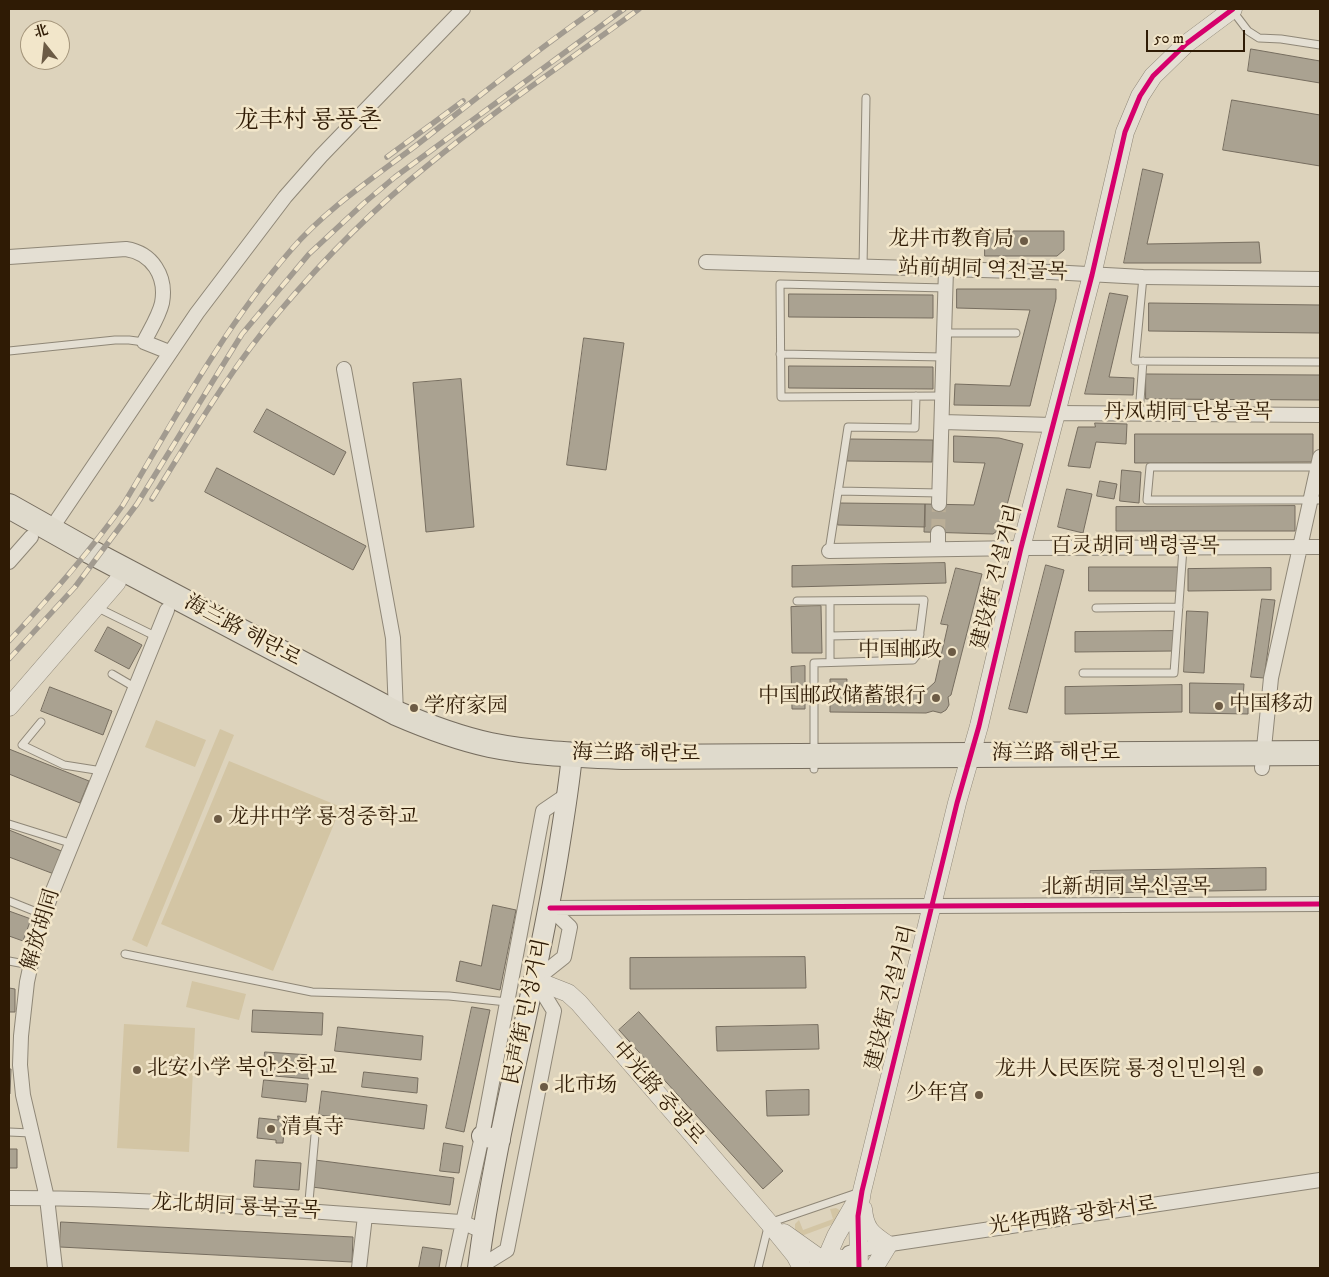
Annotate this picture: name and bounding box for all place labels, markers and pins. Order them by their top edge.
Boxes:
place label: 龙井市教育局 [888,228,1014,254]
marker: 龙井市教育局 [1018,235,1030,247]
place label: 中国邮政 [858,639,942,665]
marker: 中国邮政 [946,646,958,658]
place label: 中国邮政储蓄银行 [758,685,926,711]
marker: 中国邮政储蓄银行 [930,692,942,704]
place label: 中国移动 [1229,693,1313,719]
place label: 学府家园 [424,695,508,721]
marker: 中国移动 [1213,700,1225,712]
marker: 学府家园 [408,702,420,714]
place label: 龙井中学 룡정중학교 [228,806,418,832]
marker: 龙井中学 룡정중학교 [212,813,224,825]
place label: 北安小学 북안소학교 [147,1057,337,1083]
place label: 龙井人民医院 룡정인민의원 [995,1058,1247,1084]
marker: 北安小学 북안소학교 [131,1064,143,1076]
marker: 龙井人民医院 룡정인민의원 [1251,1064,1265,1078]
place label: 北市场 [554,1074,617,1100]
marker: 北市场 [538,1081,550,1093]
place label: 少年宫 [906,1082,969,1108]
marker: 少年宫 [973,1089,985,1101]
place label: 清真寺 [281,1116,344,1142]
marker: 清真寺 [265,1123,277,1135]

